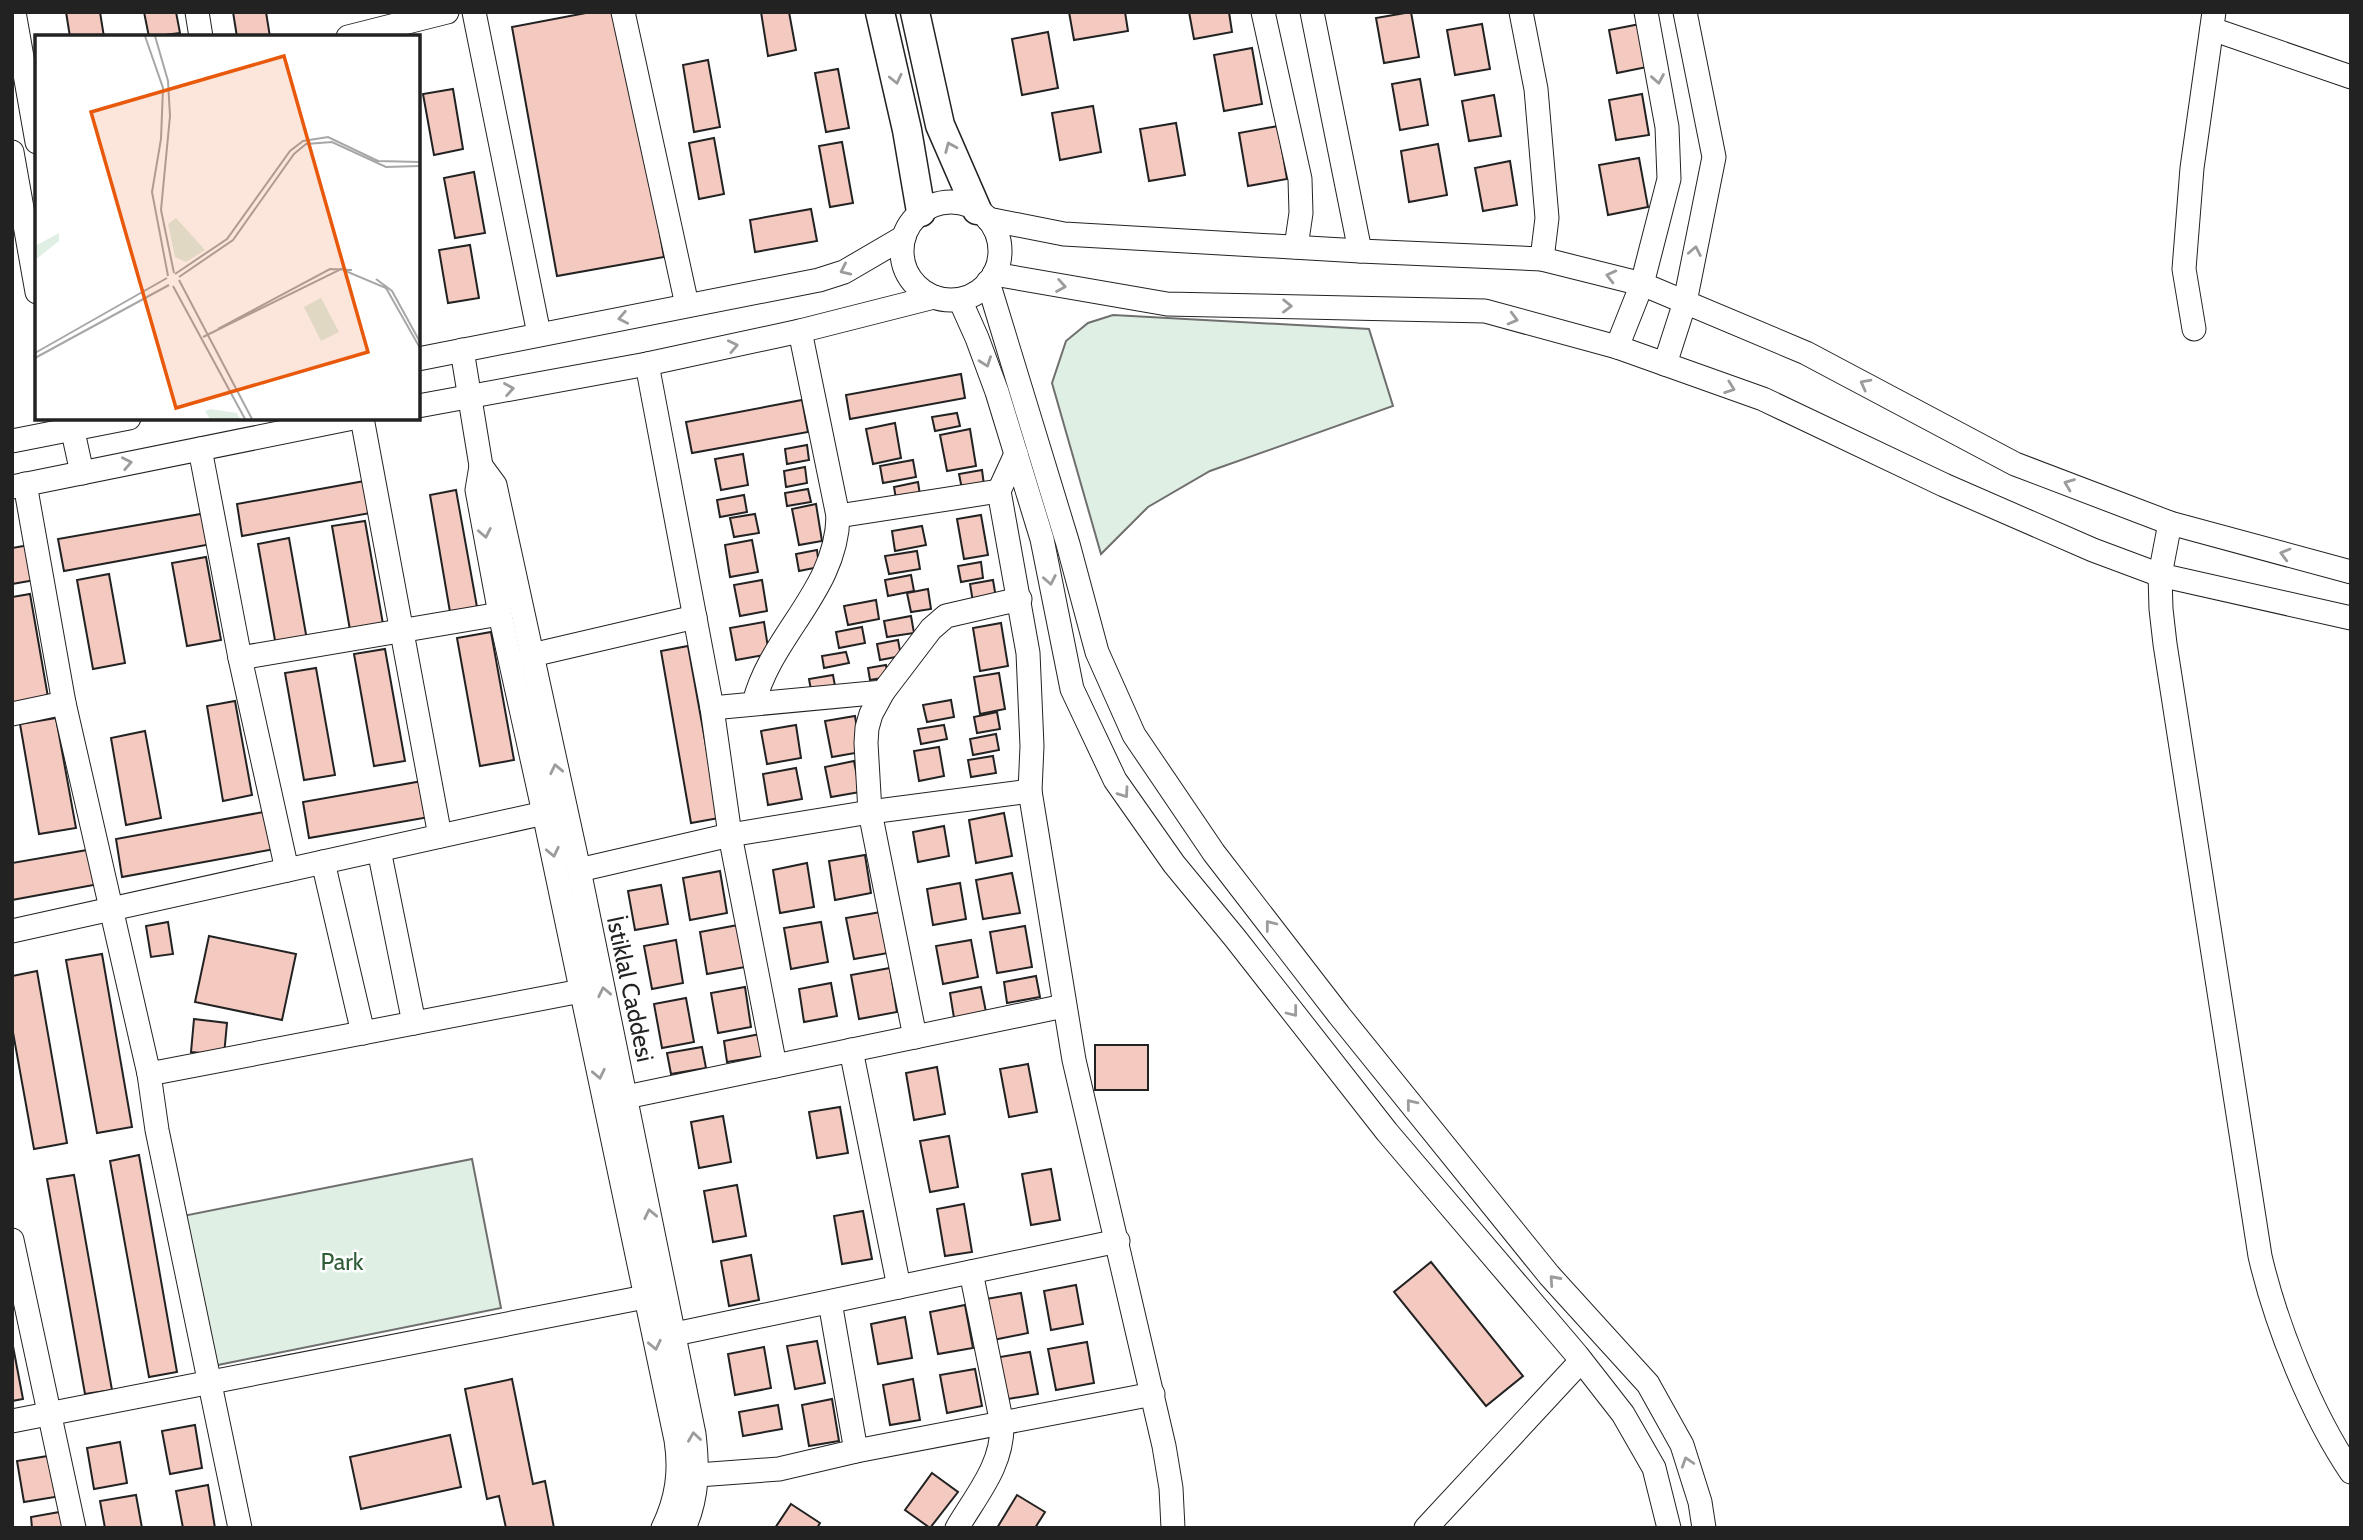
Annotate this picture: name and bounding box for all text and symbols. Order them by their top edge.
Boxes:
inset map [35,35,420,420]
one-way arrow [887,73,902,85]
one-way arrow [1650,73,1665,85]
one-way arrow [944,142,958,154]
one-way arrow [1687,245,1702,257]
one-way arrow [840,262,852,276]
one-way arrow [1605,270,1617,284]
one-way arrow [1055,278,1067,293]
one-way arrow [1282,299,1293,314]
one-way arrow [617,309,629,324]
one-way arrow [1507,311,1519,325]
one-way arrow [727,339,739,354]
one-way arrow [978,356,992,368]
one-way arrow [1724,379,1736,393]
one-way arrow [1860,379,1872,392]
one-way arrow [503,382,515,397]
one-way arrow [121,457,133,472]
one-way arrow [2063,479,2075,493]
one-way arrow [477,527,492,539]
one-way arrow [2279,548,2291,562]
one-way arrow [1042,574,1057,586]
one-way arrow [550,763,565,775]
one-way arrow [1116,785,1128,798]
one-way arrow [544,846,559,858]
street label: İstiklal Caddesi [601,913,660,1065]
one-way arrow [1265,920,1278,933]
one-way arrow [598,986,613,998]
one-way arrow [1285,1004,1297,1017]
one-way arrow [590,1068,605,1080]
one-way arrow [1406,1099,1419,1111]
one-way arrow [643,1208,658,1220]
park label: Park [320,1247,364,1276]
one-way arrow [1550,1276,1562,1289]
one-way arrow [647,1339,662,1351]
one-way arrow [687,1432,702,1443]
one-way arrow [1681,1456,1695,1469]

